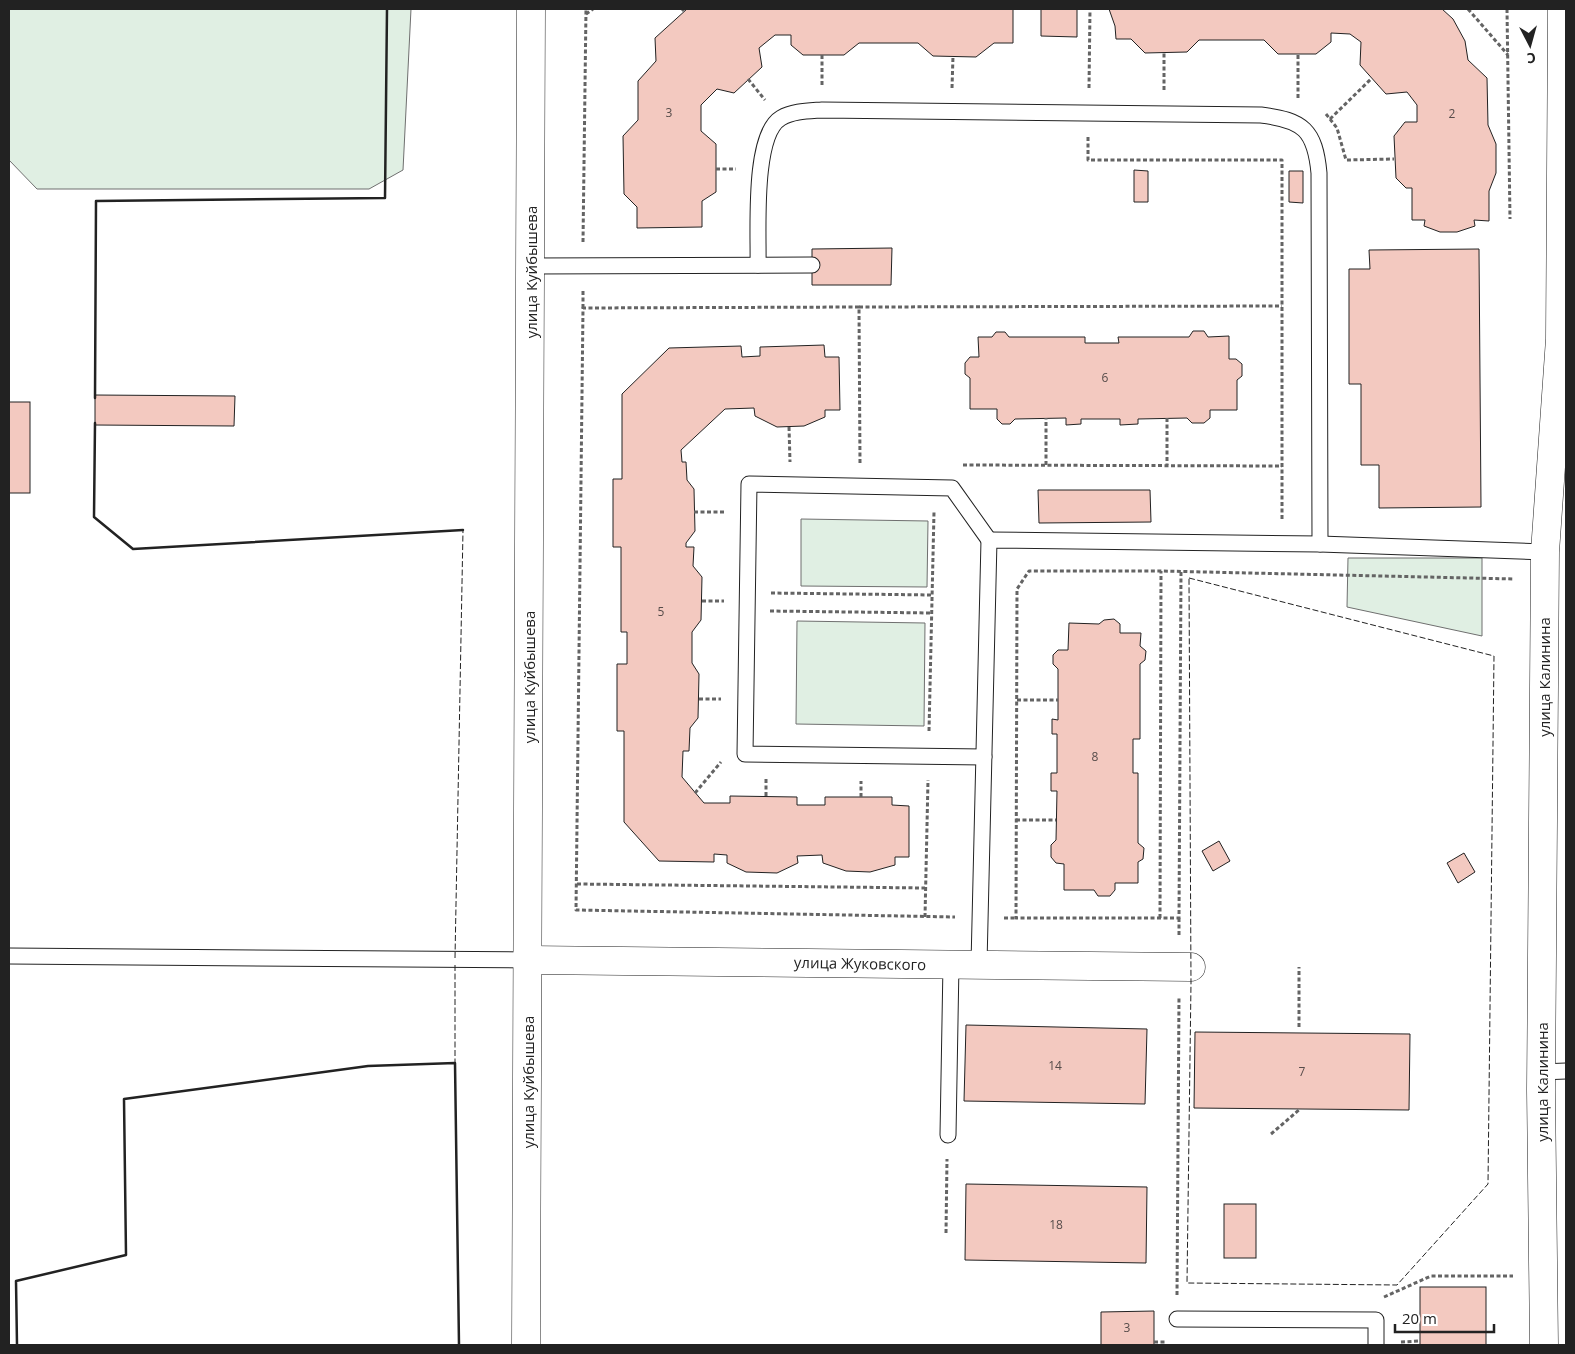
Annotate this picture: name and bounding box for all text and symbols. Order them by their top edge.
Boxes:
north arrow [1505,20,1555,70]
text: С [1526,49,1537,68]
house number: 3 [666,104,673,121]
house number: 2 [1449,105,1456,122]
street label: улица Куйбышева [521,206,541,338]
house number: 6 [1102,369,1109,386]
house number: 5 [658,603,665,620]
street label: улица Куйбышева [519,611,539,743]
street label: улица Калинина [1534,617,1554,737]
house number: 8 [1092,748,1099,765]
street label: улица Жуковского [794,952,926,974]
street label: улица Куйбышева [518,1016,538,1148]
street label: улица Калинина [1532,1022,1552,1142]
house number: 14 [1048,1057,1062,1074]
house number: 7 [1299,1063,1306,1080]
house number: 18 [1049,1216,1063,1233]
scale bar [1395,1302,1494,1334]
text: 20 m [1402,1308,1437,1328]
house number: 3 [1124,1319,1131,1336]

